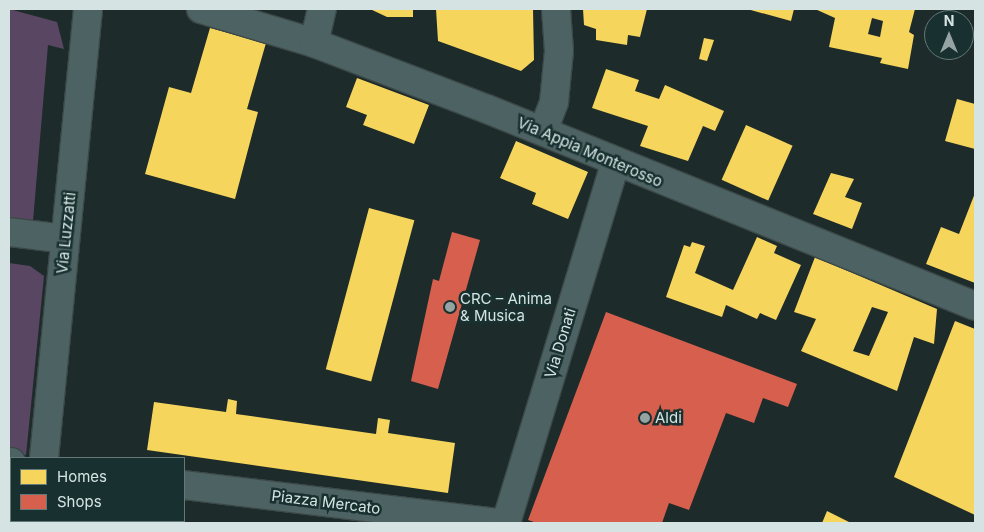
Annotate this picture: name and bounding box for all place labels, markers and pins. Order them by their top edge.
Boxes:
place label: CRC – Anima & Musica [460,289,552,324]
marker: CRC – Anima & Musica [444,301,456,313]
place label: Aldi [655,409,682,427]
marker: Aldi [639,412,651,424]

